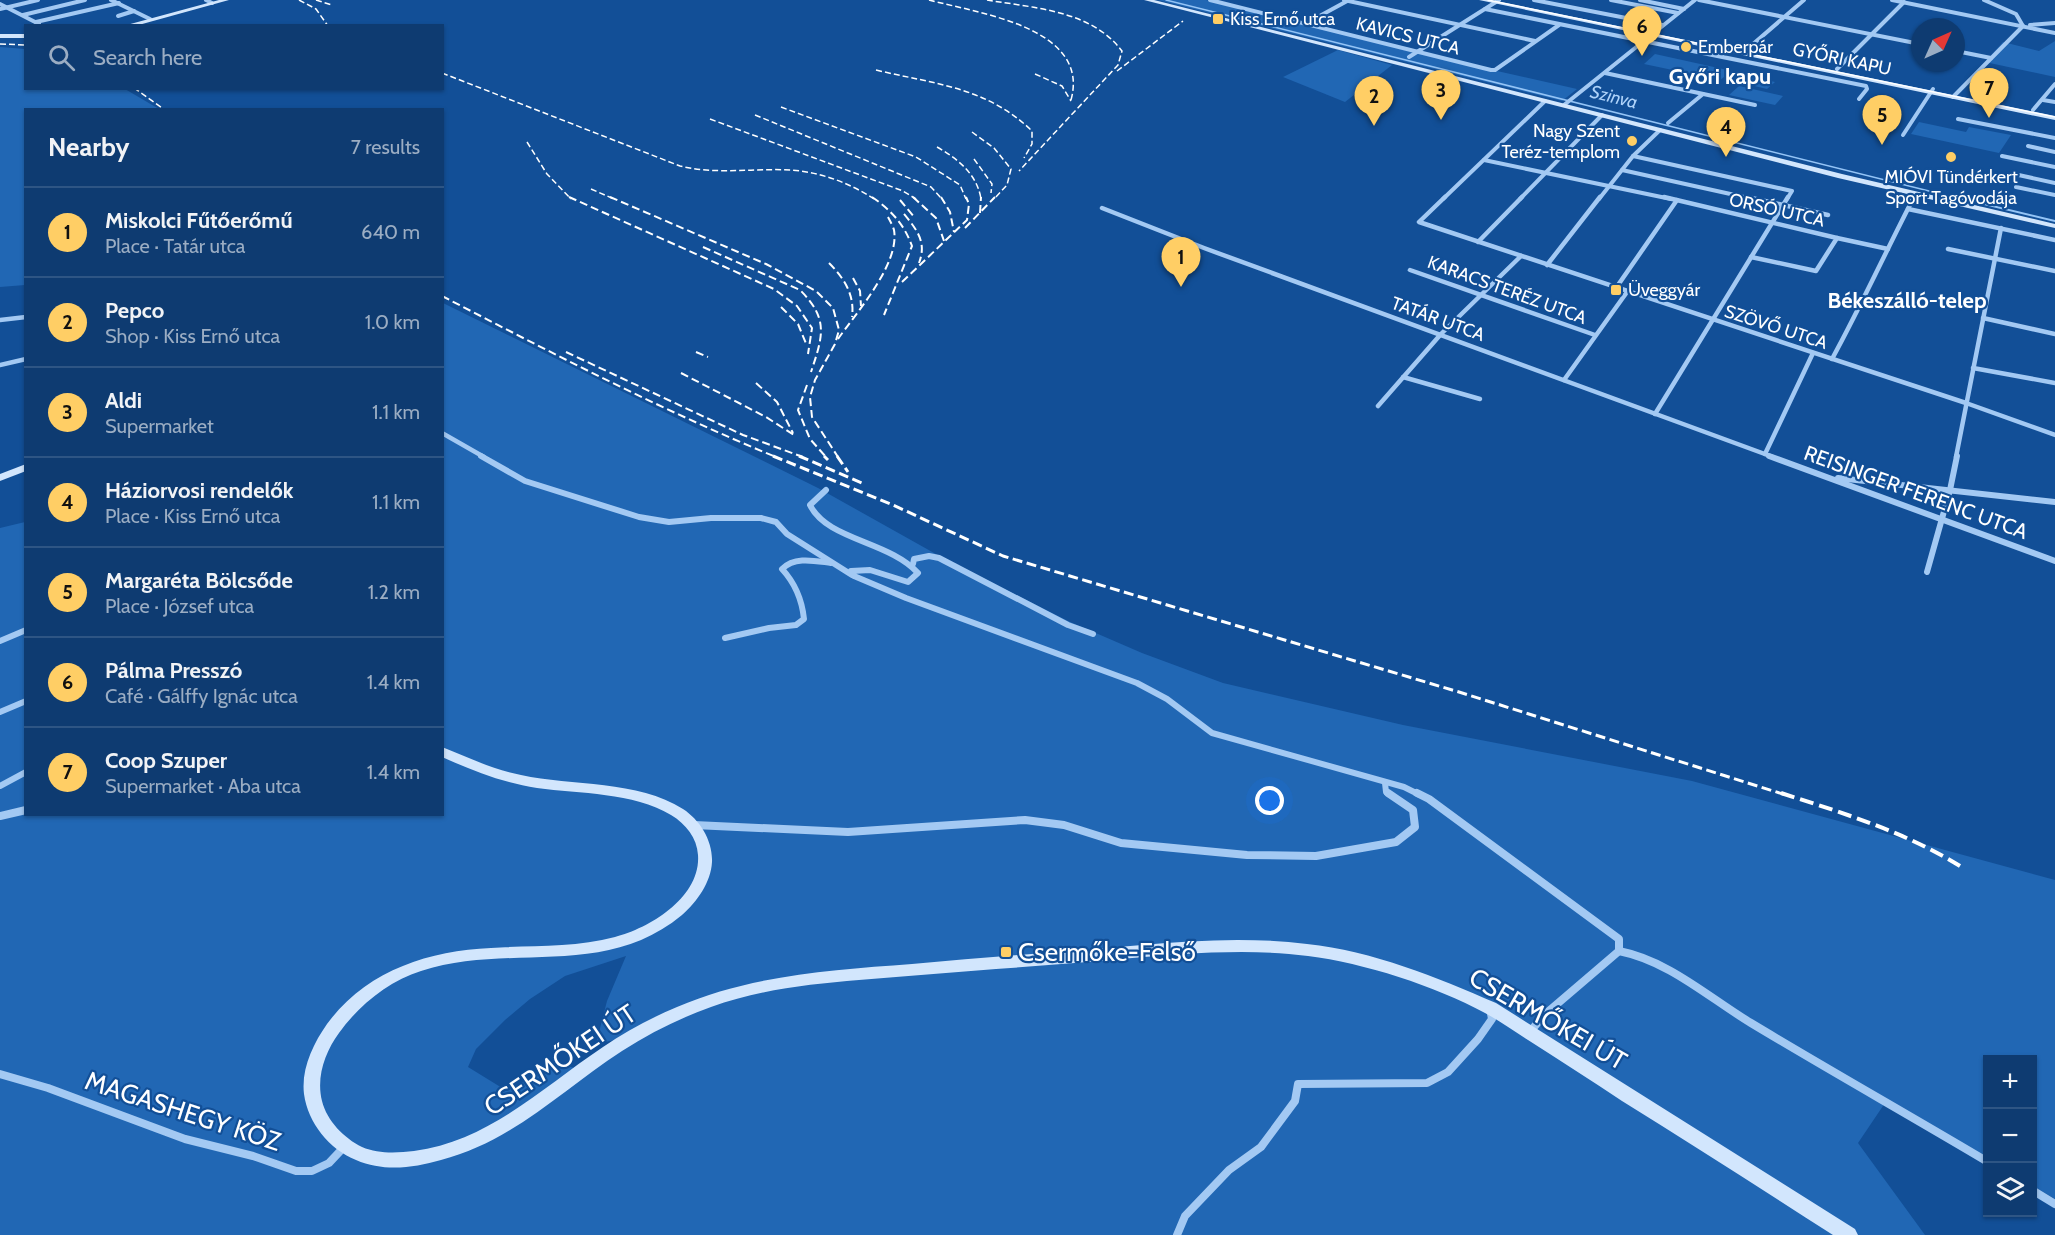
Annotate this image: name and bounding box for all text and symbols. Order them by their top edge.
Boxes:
pin: 6 [1622,7,1662,56]
place label: Kiss Ernő utca [1230,8,1335,30]
marker: Kiss Ernő utca [1211,12,1225,26]
street label: KAVICS UTCA [1354,13,1462,59]
north arrow [1911,18,1965,72]
search box [24,24,444,90]
place label: Emberpár [1698,36,1773,58]
street label: GYŐRI KAPU [1791,38,1893,80]
marker: Emberpár [1679,40,1693,54]
icon: search [45,41,78,74]
text: Search here [93,44,202,71]
district label: Győri kapu [1669,63,1771,90]
pin: 7 [1970,68,2008,118]
pin: 3 [1422,70,1460,120]
pin: 2 [1354,76,1394,126]
water label: Szinva [1588,81,1640,113]
pin: 5 [1862,96,1902,145]
pin: 4 [1706,108,1746,157]
place label: Nagy Szent Teréz-templom [1501,120,1620,163]
text: Nearby [48,131,129,163]
marker: Nagy Szent Teréz-templom [1625,134,1639,148]
text: 7 results [351,135,420,159]
marker: MIÓVI Tündérkert Sport Tagóvodája [1944,150,1958,164]
place label: MIÓVI Tündérkert Sport Tagóvodája [1884,166,2018,209]
street label: ORSÓ UTCA [1727,188,1827,232]
text: Miskolci Fűtőerőmű [105,207,293,234]
text: 1 [64,220,71,244]
text: 640 m [361,220,420,244]
text: Place · Tatár utca [105,234,245,258]
pin: 1 [1162,238,1200,287]
street label: KARACS TERÉZ UTCA [1425,251,1589,329]
place label: Üveggyár [1628,279,1700,301]
marker: Üveggyár [1609,283,1623,297]
district label: Békeszálló-telep [1828,287,1986,314]
street label: TATÁR UTCA [1388,292,1488,346]
text: Pepco [105,297,164,324]
street label: SZÖVŐ UTCA [1722,300,1830,354]
text: 2 [62,310,73,334]
text: 1.0 km [365,310,420,334]
text: Shop · Kiss Ernő utca [105,324,280,348]
text: Aldi [105,387,142,414]
text: 3 [62,400,73,424]
text: 1.1 km [372,400,420,424]
text: Supermarket [105,414,214,438]
street label: REISINGER FERENC UTCA [1801,440,2031,544]
text: Háziorvosi rendelők [105,477,293,504]
text: 4 [61,490,74,514]
text: 1.1 km [372,490,420,514]
text: Place · Kiss Ernő utca [105,504,280,528]
text: Margaréta Bölcsőde [105,567,293,594]
text: 5 [62,580,73,604]
text: 1.2 km [368,580,420,604]
text: Place · József utca [105,594,254,618]
text: Pálma Presszó [105,657,242,684]
text: 6 [62,670,73,694]
text: 1.4 km [367,670,420,694]
text: Café · Gálffy Ignác utca [105,684,298,708]
text: Coop Szuper [105,747,227,774]
text: 7 [62,760,73,784]
text: 1.4 km [367,760,420,784]
text: Supermarket · Aba utca [105,774,301,798]
your location [1255,786,1284,815]
place label: Csermőke-Felső [1018,936,1196,968]
marker: Csermőke-Felső [999,945,1013,959]
street label: CSERMŐKEI ÚT [1463,961,1633,1077]
street label: CSERMŐKEI ÚT [478,997,642,1123]
map controls [1983,1055,2037,1217]
button: + [1983,1055,2037,1109]
street label: MAGASHEGY KÖZ [81,1064,286,1158]
button: − [1983,1109,2037,1163]
button: layers [1983,1163,2037,1217]

